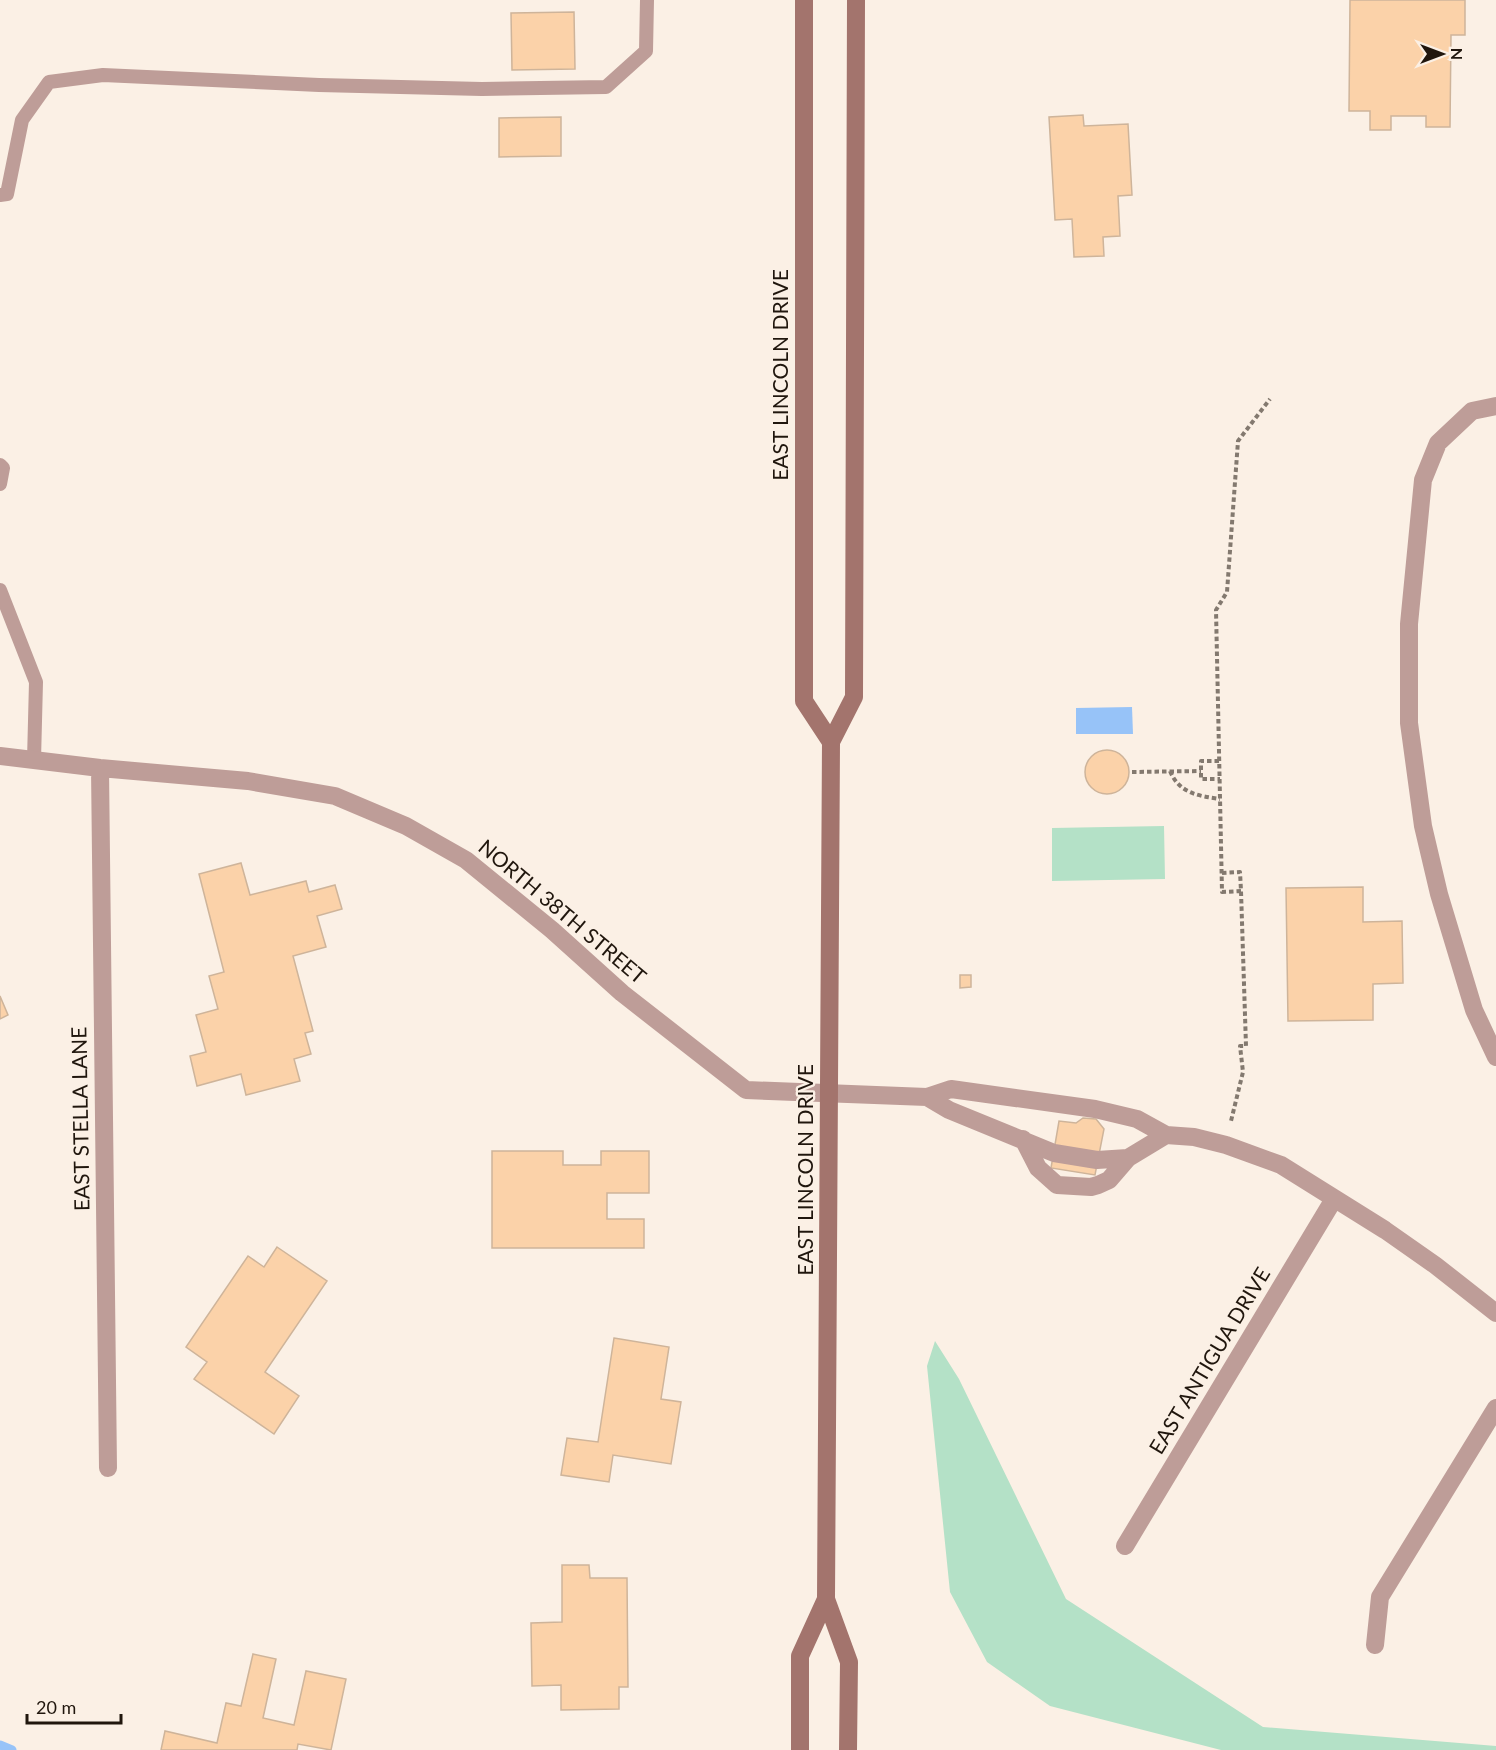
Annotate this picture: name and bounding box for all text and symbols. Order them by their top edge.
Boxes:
north arrow [1412,24,1472,84]
text: N [1448,48,1467,60]
street label: EAST LINCOLN DRIVE [767,269,792,481]
street label: NORTH 38TH STREET [474,833,652,989]
street label: EAST STELLA LANE [65,1027,94,1211]
street label: EAST LINCOLN DRIVE [792,1064,817,1276]
street label: EAST ANTIGUA DRIVE [1143,1262,1274,1458]
scale bar [27,1687,122,1725]
text: 20 m [36,1696,76,1718]

